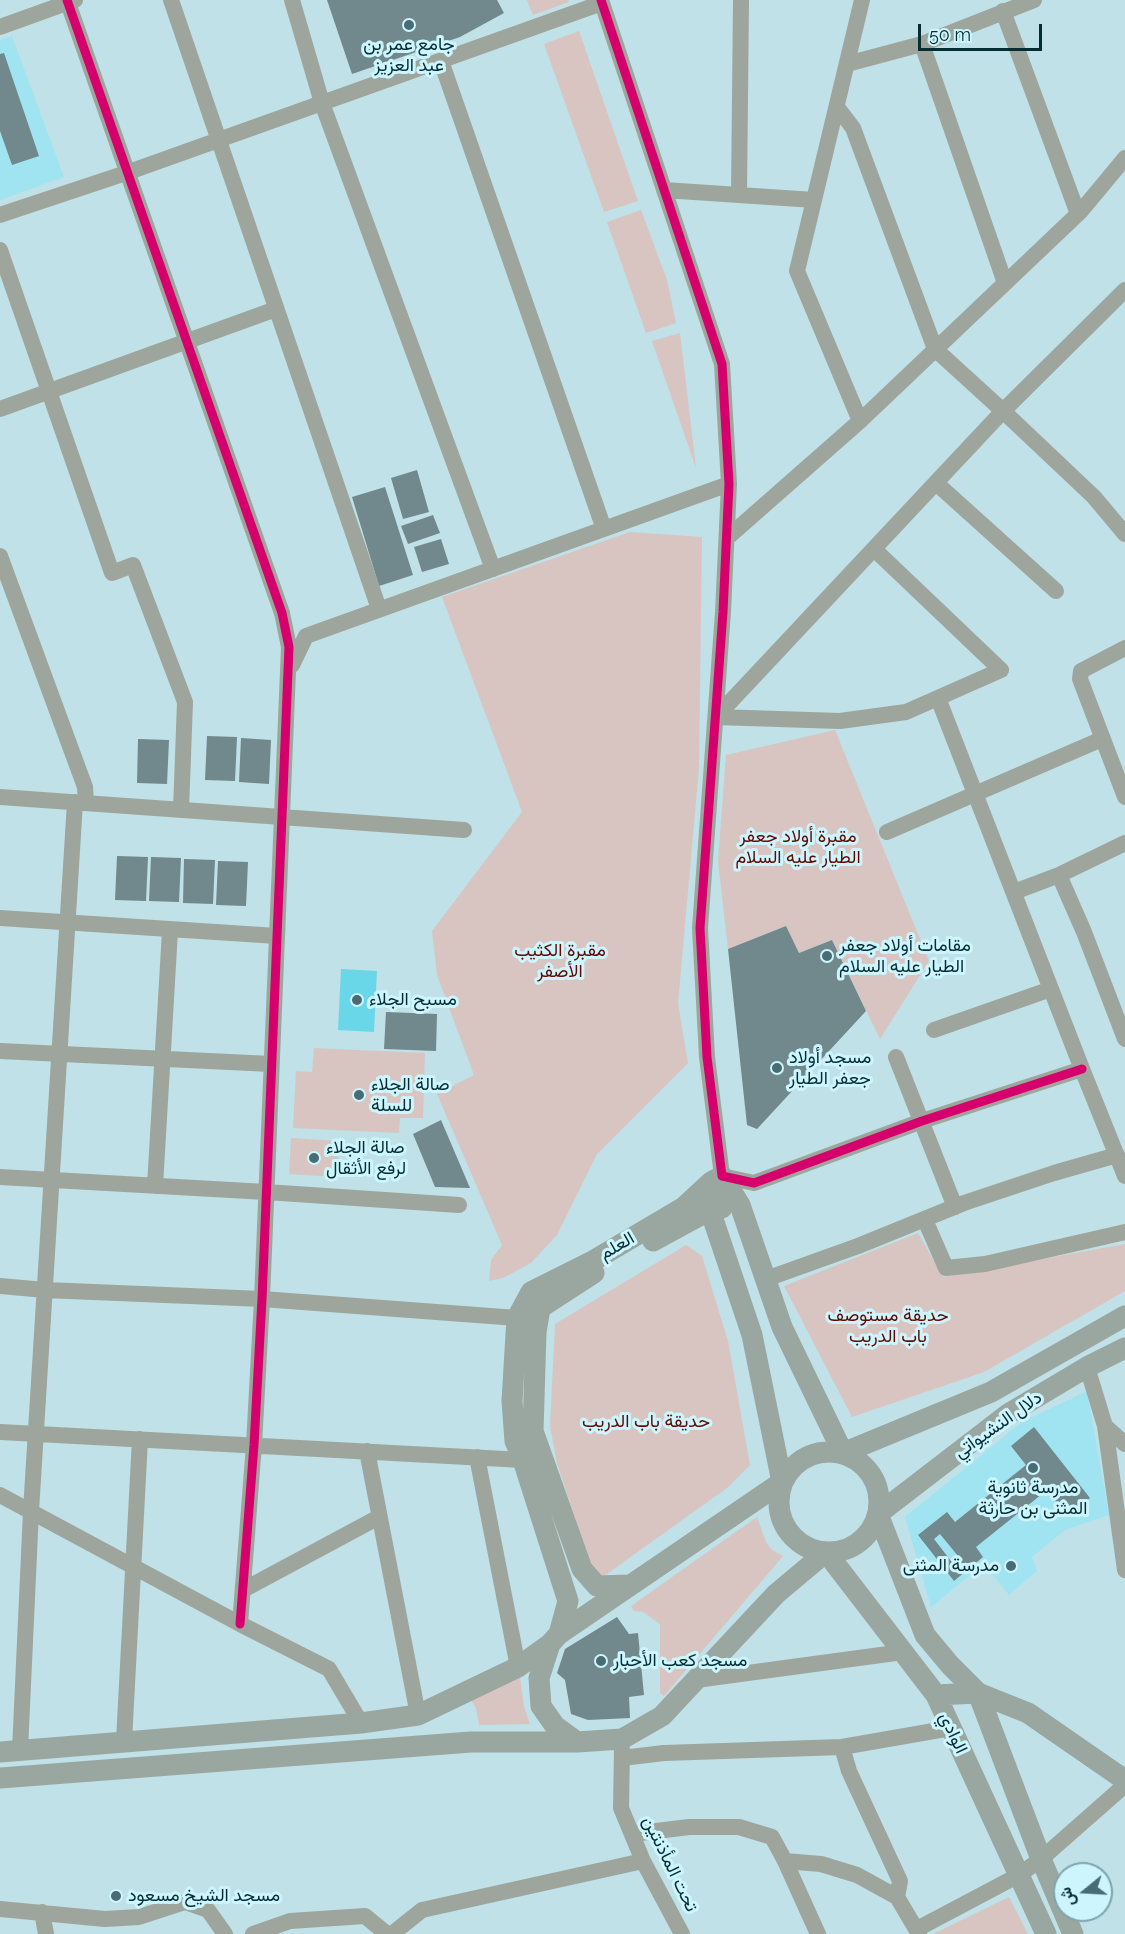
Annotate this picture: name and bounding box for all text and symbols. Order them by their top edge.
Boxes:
scale bar [921,12,1046,50]
marker: جامع عمر بن عبد العزيز [402,18,416,32]
text: 50 m [929,24,971,45]
place label: جامع عمر بن عبد العزيز [363,34,455,76]
park label: مقبرة أولاد جعفر الطيار عليه السلام [735,826,861,868]
place label: مقامات أولاد جعفر الطيار عليه السلام [839,935,971,978]
park label: مقبرة الكثيب الأصفر [514,940,606,982]
marker: مقامات أولاد جعفر الطيار عليه السلام [820,949,834,963]
place label: مسبح الجلاء [369,989,457,1011]
marker: مسبح الجلاء [350,993,364,1007]
place label: مسجد أولاد جعفر الطيار [789,1047,871,1090]
marker: مسجد أولاد جعفر الطيار [770,1061,784,1075]
place label: صالة الجلاء للسلة [371,1074,450,1116]
marker: صالة الجلاء للسلة [352,1088,366,1102]
place label: صالة الجلاء لرفع الأثقال [326,1137,406,1180]
marker: صالة الجلاء لرفع الأثقال [307,1151,321,1165]
street label: العلم [596,1227,638,1265]
park label: حديقة مستوصف باب الدريب [827,1305,949,1348]
street label: دلال النشيواتي [950,1387,1046,1463]
park label: حديقة باب الدريب [582,1411,710,1433]
marker: مدرسة ثانوية المثنى بن حارثة [1026,1461,1040,1475]
place label: مدرسة ثانوية المثنى بن حارثة [979,1477,1087,1520]
place label: مدرسة المثنى [903,1555,999,1577]
marker: مدرسة المثنى [1004,1559,1018,1573]
place label: مسجد كعب الأحبار [613,1650,747,1672]
marker: مسجد كعب الأحبار [594,1654,608,1668]
street label: الوادي [934,1709,972,1757]
street label: تحت المأذنتين [638,1813,702,1915]
north arrow [1053,1862,1113,1922]
place label: مسجد الشيخ مسعود [128,1885,280,1907]
text: ش [1055,1885,1079,1909]
marker: مسجد الشيخ مسعود [109,1889,123,1903]

